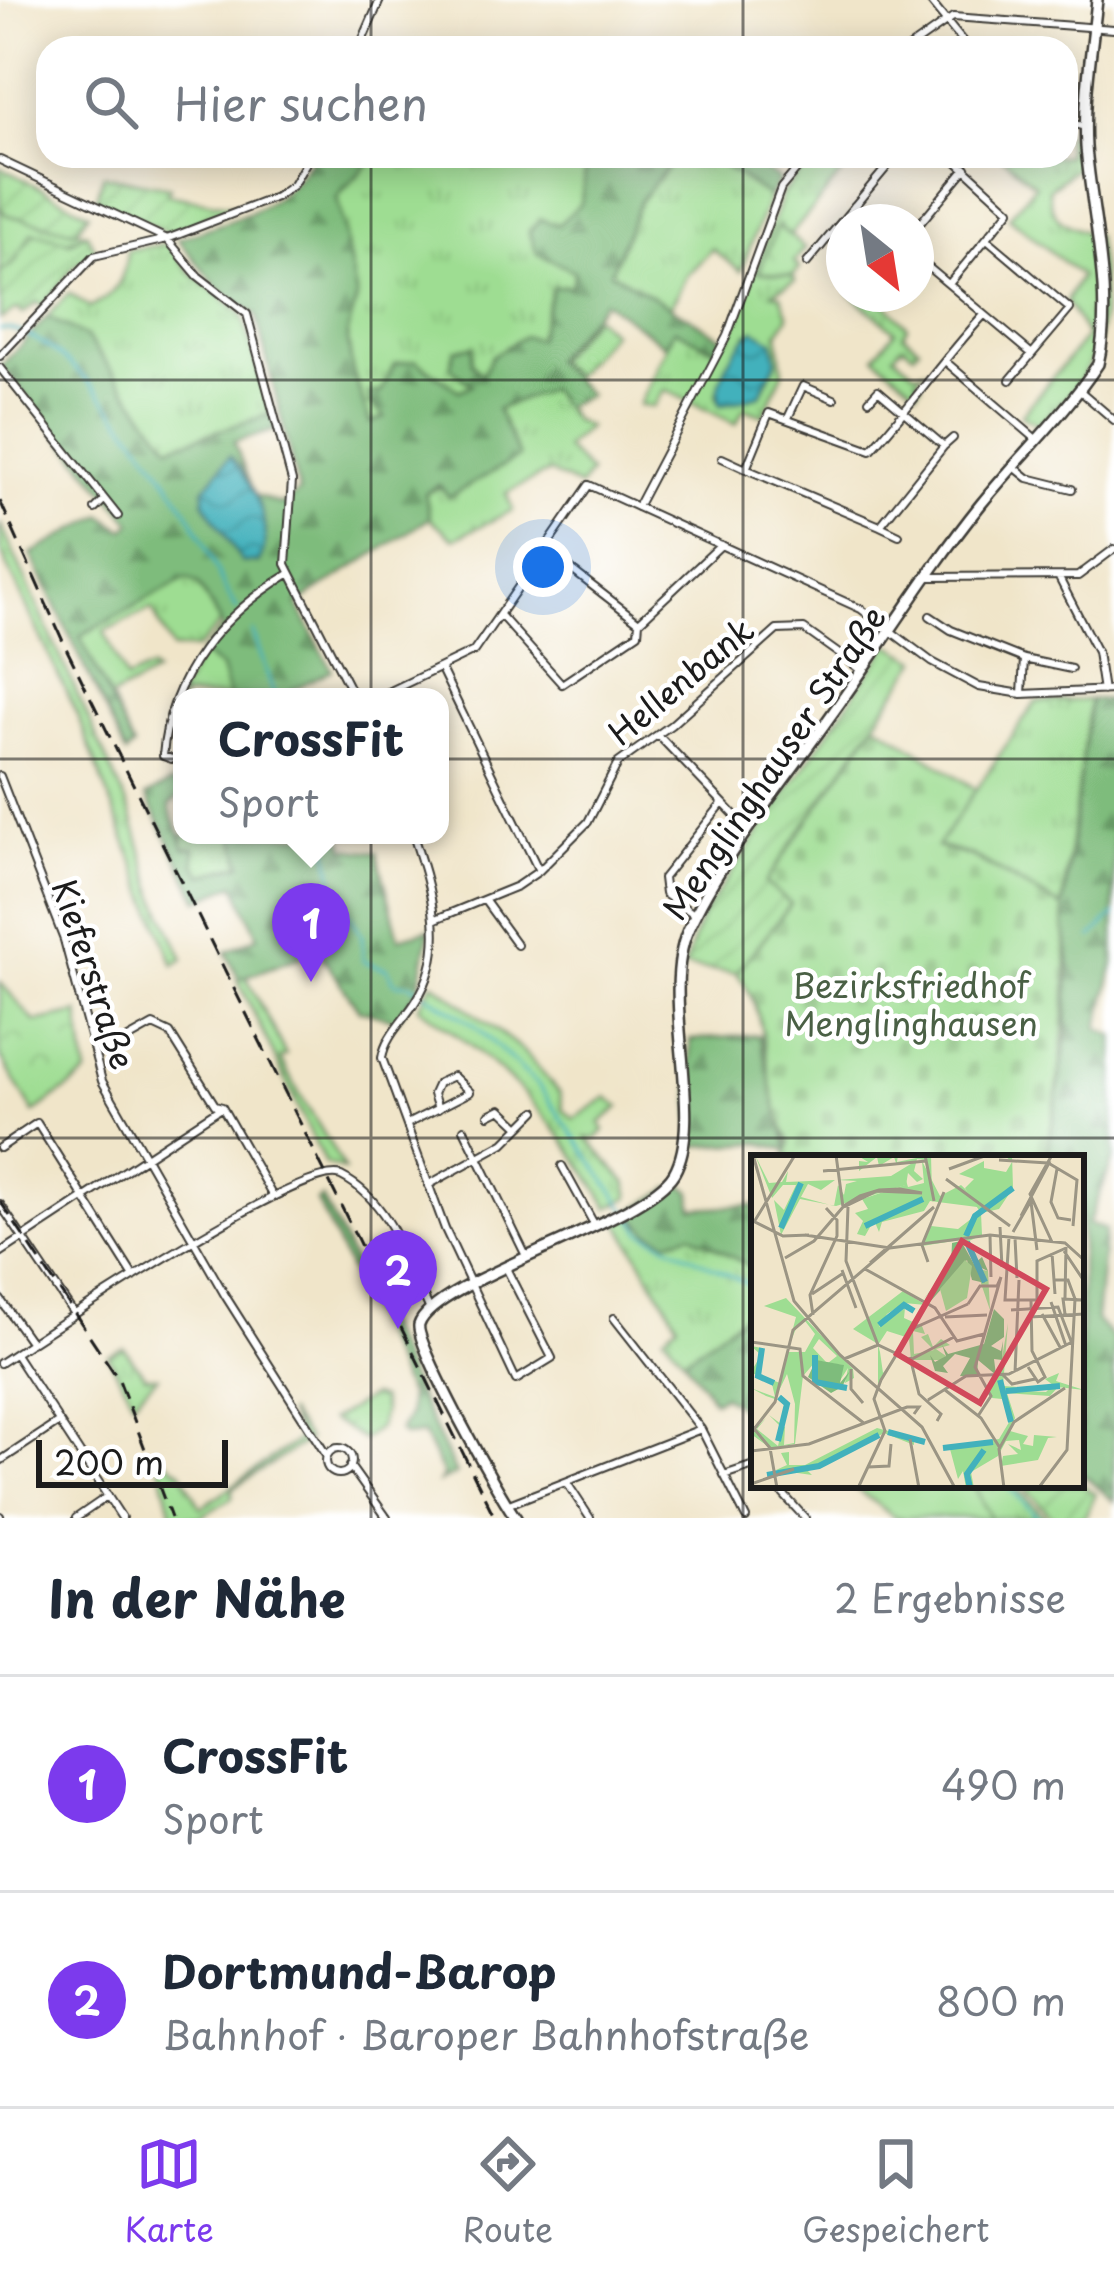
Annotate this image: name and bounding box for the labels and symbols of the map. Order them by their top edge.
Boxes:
north arrow [826,204,934,312]
your location [513,537,573,597]
street label: Menglinghauser Straße [649,595,897,929]
street label: Hellenbank [596,604,764,756]
street label: Kieferstraße [41,873,149,1075]
pin: 1 [272,883,350,982]
park label: Bezirksfriedhof Menglinghausen [784,959,1038,1047]
inset map [751,1155,1084,1488]
pin: 2 [359,1230,437,1329]
scale bar [36,1434,228,1487]

